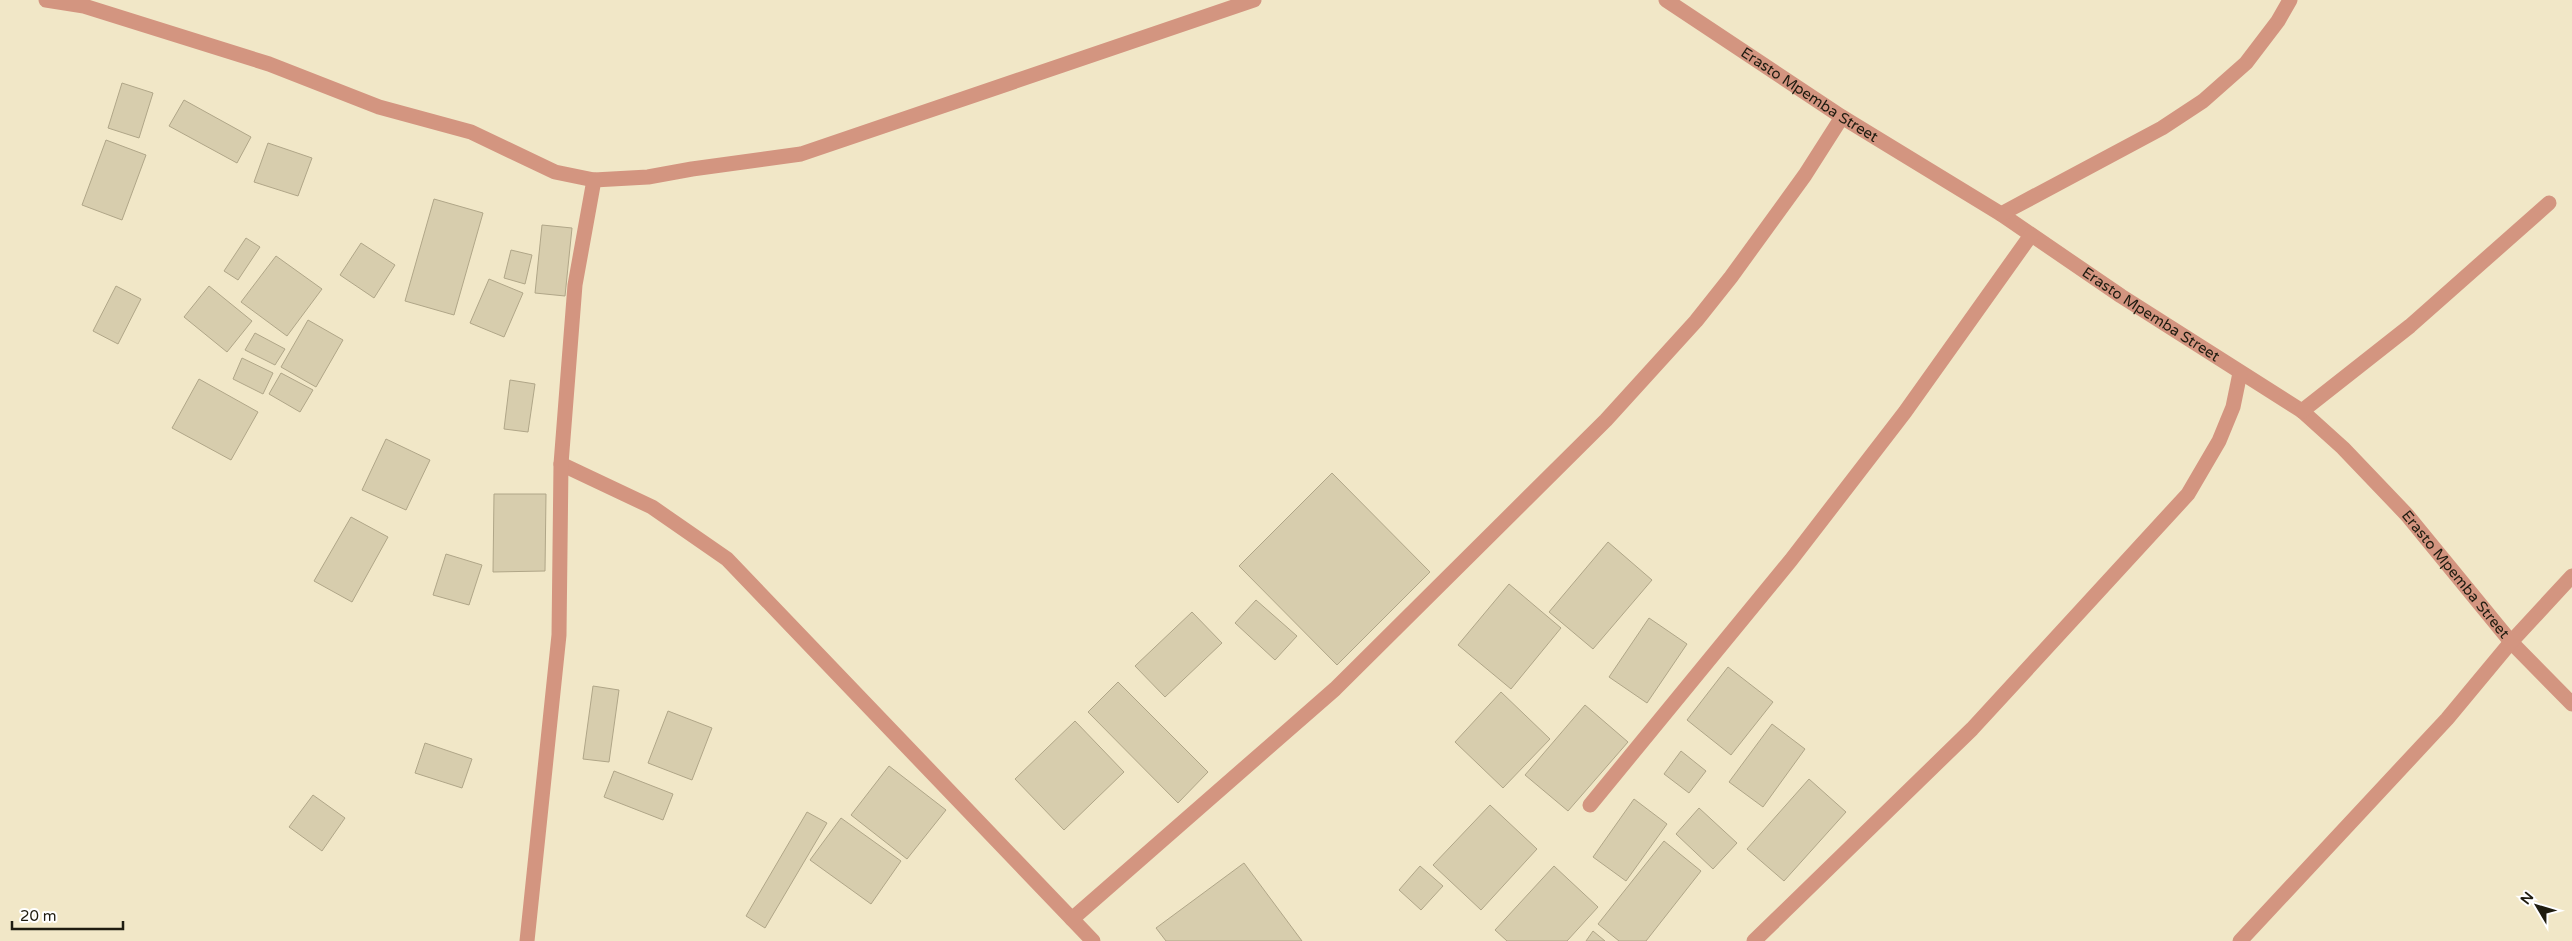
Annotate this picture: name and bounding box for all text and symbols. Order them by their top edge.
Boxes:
street label: Erasto Mpemba Street [1738,43,1882,146]
street label: Erasto Mpemba Street [2079,263,2223,366]
street label: Erasto Mpemba Street [2398,507,2514,642]
north arrow [2512,881,2562,931]
text: N [2517,889,2537,908]
scale bar [12,898,124,930]
text: 20 m [20,907,57,925]

